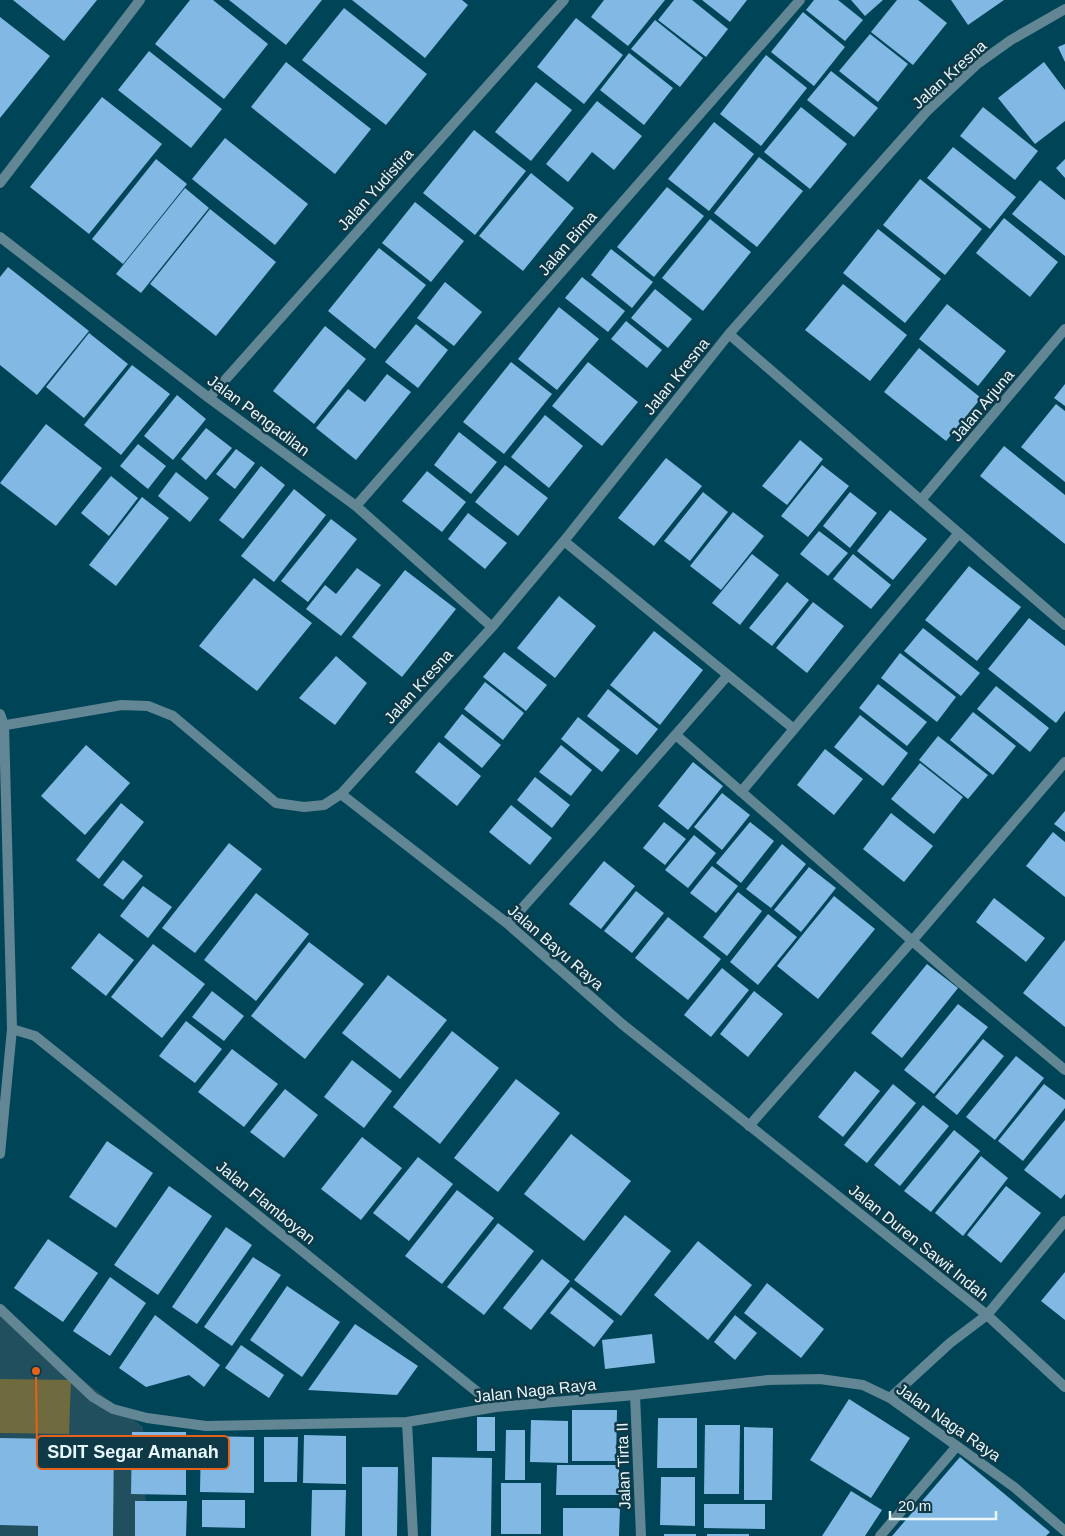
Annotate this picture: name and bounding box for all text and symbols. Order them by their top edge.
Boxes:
street label: Jalan Kresna [909,37,990,112]
street label: Jalan Yudistira [334,145,416,234]
street label: Jalan Bima [535,208,600,279]
street label: Jalan Kresna [640,335,712,418]
street label: Jalan Arjuna [948,366,1017,445]
street label: Jalan Pengadilan [205,372,313,459]
street label: Jalan Kresna [381,646,456,727]
street label: Jalan Bayu Raya [504,901,607,994]
street label: Jalan Flamboyan [213,1157,318,1247]
street label: Jalan Duren Sawit Indah [846,1181,992,1304]
street label: Jalan Naga Raya [473,1376,597,1405]
street label: Jalan Naga Raya [894,1380,1004,1465]
street label: Jalan Tirta II [613,1422,634,1510]
callout: SDIT Segar Amanah [37,1436,229,1469]
text: SDIT Segar Amanah [47,1442,219,1462]
scale bar [890,1488,996,1520]
text: 20 m [898,1497,931,1514]

